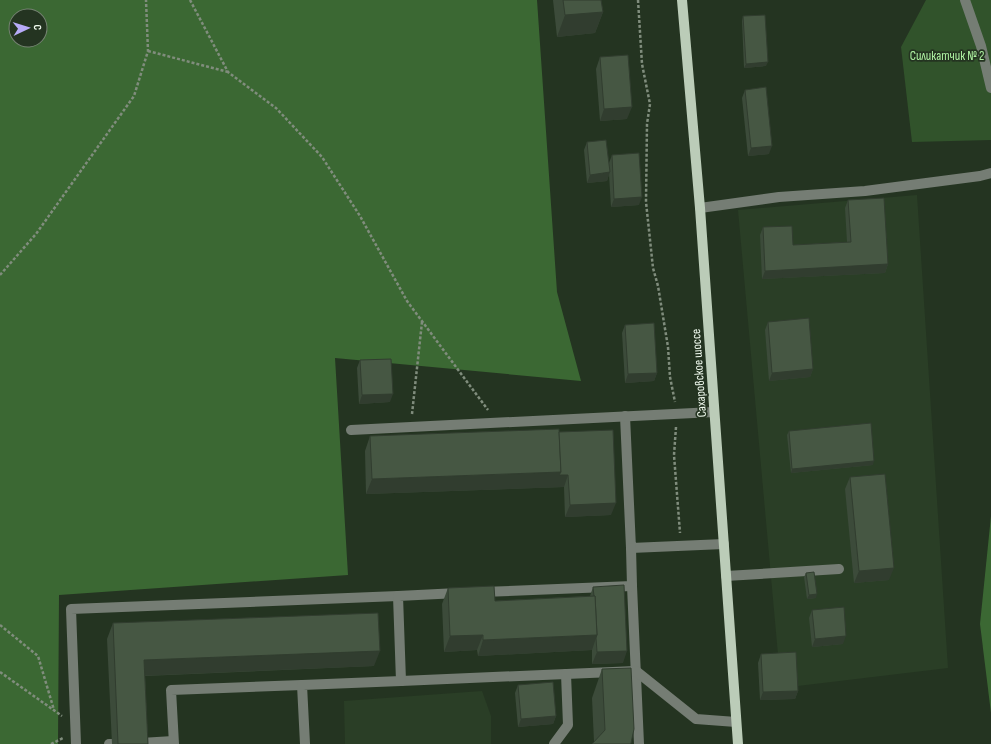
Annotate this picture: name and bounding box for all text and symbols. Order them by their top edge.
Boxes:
north arrow [8,8,48,48]
text: С [31,24,44,31]
park label: Силикатчик № 2 [910,48,984,64]
street label: Сахаровское шоссе [688,328,710,418]

